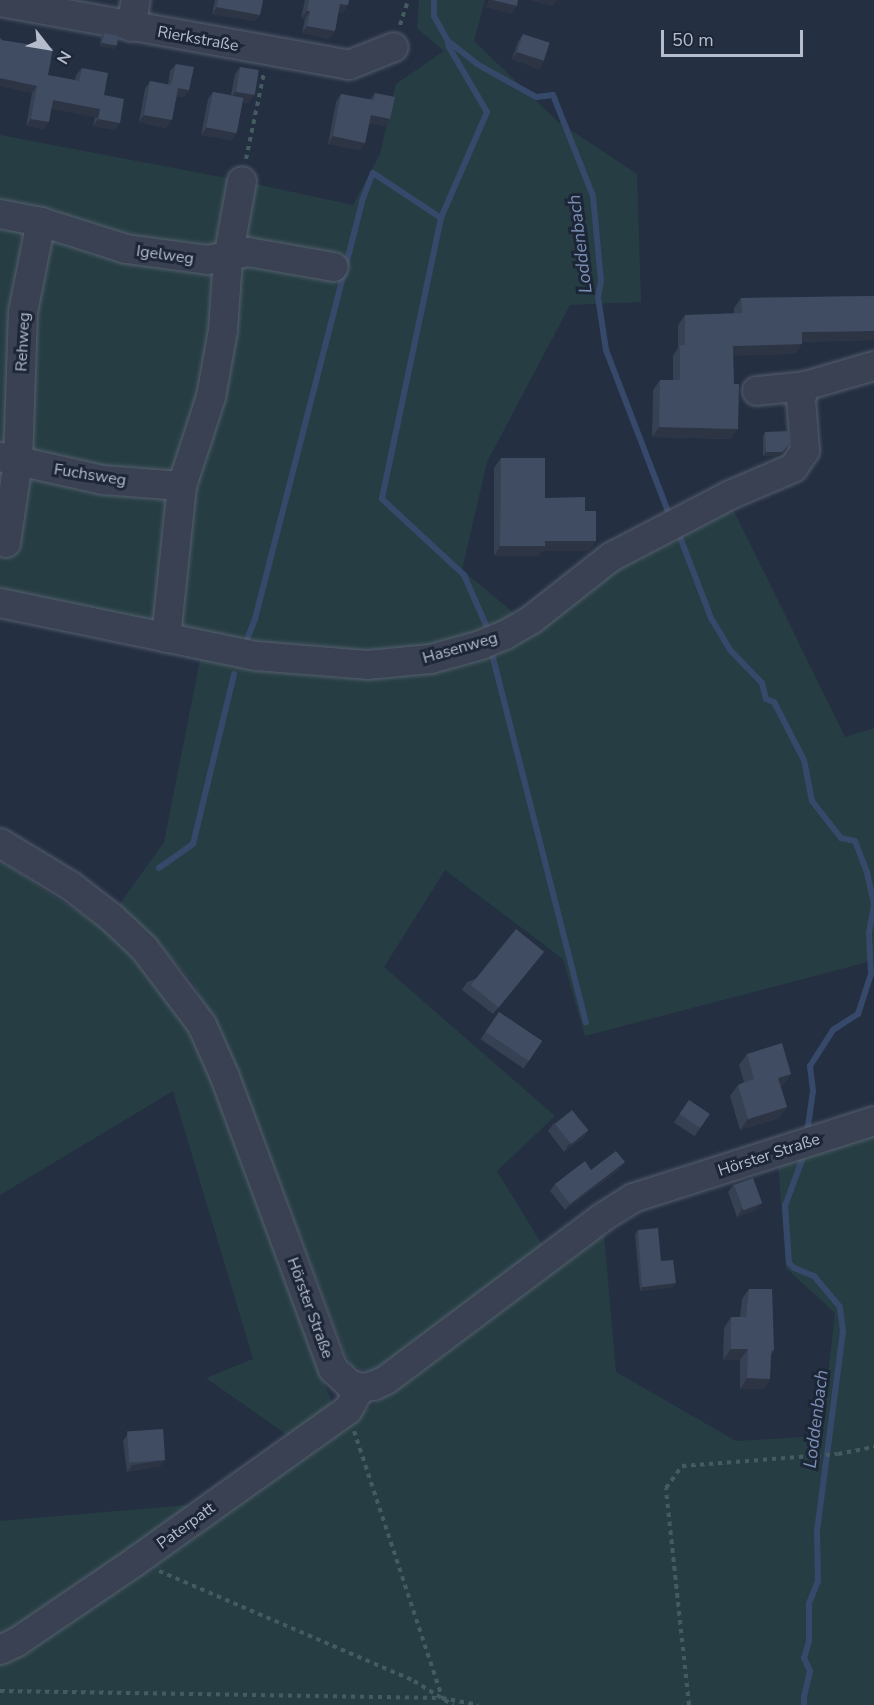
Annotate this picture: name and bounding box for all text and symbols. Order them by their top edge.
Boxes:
north arrow [18,18,78,78]
scale bar [664,18,806,56]
street label: Rierkstraße [156,22,240,56]
text: 50 m [672,28,714,52]
text: N [51,46,76,68]
water label: Loddenbach [563,194,597,294]
street label: Igelweg [135,241,195,269]
street label: Rehweg [12,312,34,372]
street label: Fuchsweg [53,460,127,490]
street label: Hasenweg [420,628,500,668]
street label: Hörster Straße [716,1129,822,1181]
street label: Hörster Straße [283,1255,337,1361]
water label: Loddenbach [799,1369,833,1469]
street label: Paterpatt [153,1499,219,1553]

